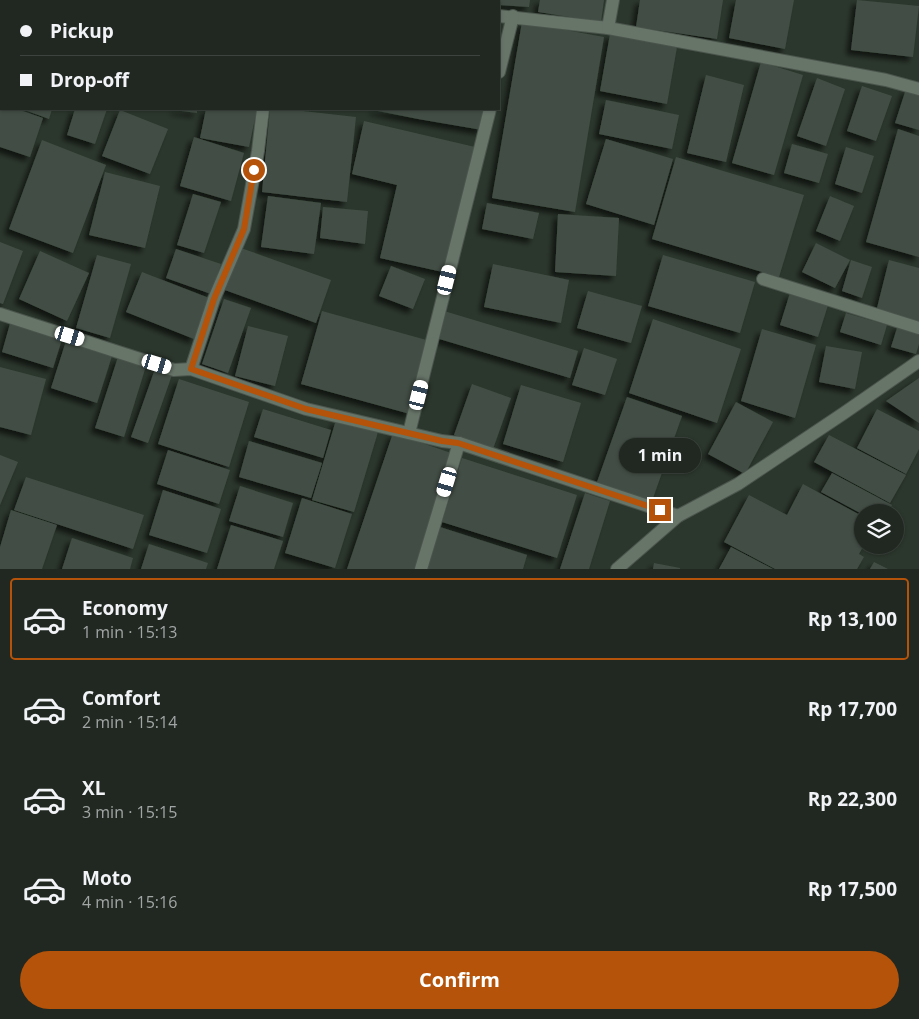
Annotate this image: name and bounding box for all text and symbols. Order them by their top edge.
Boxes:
text: Pickup [50,18,114,44]
text: Drop-off [50,67,129,93]
route start [243,159,265,181]
car [436,264,457,296]
car [53,324,86,348]
car [140,352,173,376]
car [408,379,429,411]
callout: 1 min [619,438,701,472]
text: 1 min [638,444,682,466]
car [435,465,458,499]
route end [649,499,671,521]
map controls [854,504,904,554]
button: layers [854,504,904,554]
text: Economy [82,595,168,621]
icon: car [22,597,67,642]
text: Rp 13,100 [808,606,897,632]
text: 1 min · 15:13 [82,621,177,643]
text: Comfort [82,685,161,711]
icon: car [22,687,67,732]
text: Rp 17,700 [808,696,897,722]
text: 2 min · 15:14 [82,711,177,733]
text: XL [82,775,105,801]
icon: car [22,777,67,822]
text: Rp 22,300 [808,786,897,812]
text: 3 min · 15:15 [82,801,177,823]
text: Moto [82,865,132,891]
icon: car [22,867,67,912]
text: Rp 17,500 [808,876,897,902]
text: 4 min · 15:16 [82,891,177,913]
button: Confirm [20,951,899,1009]

